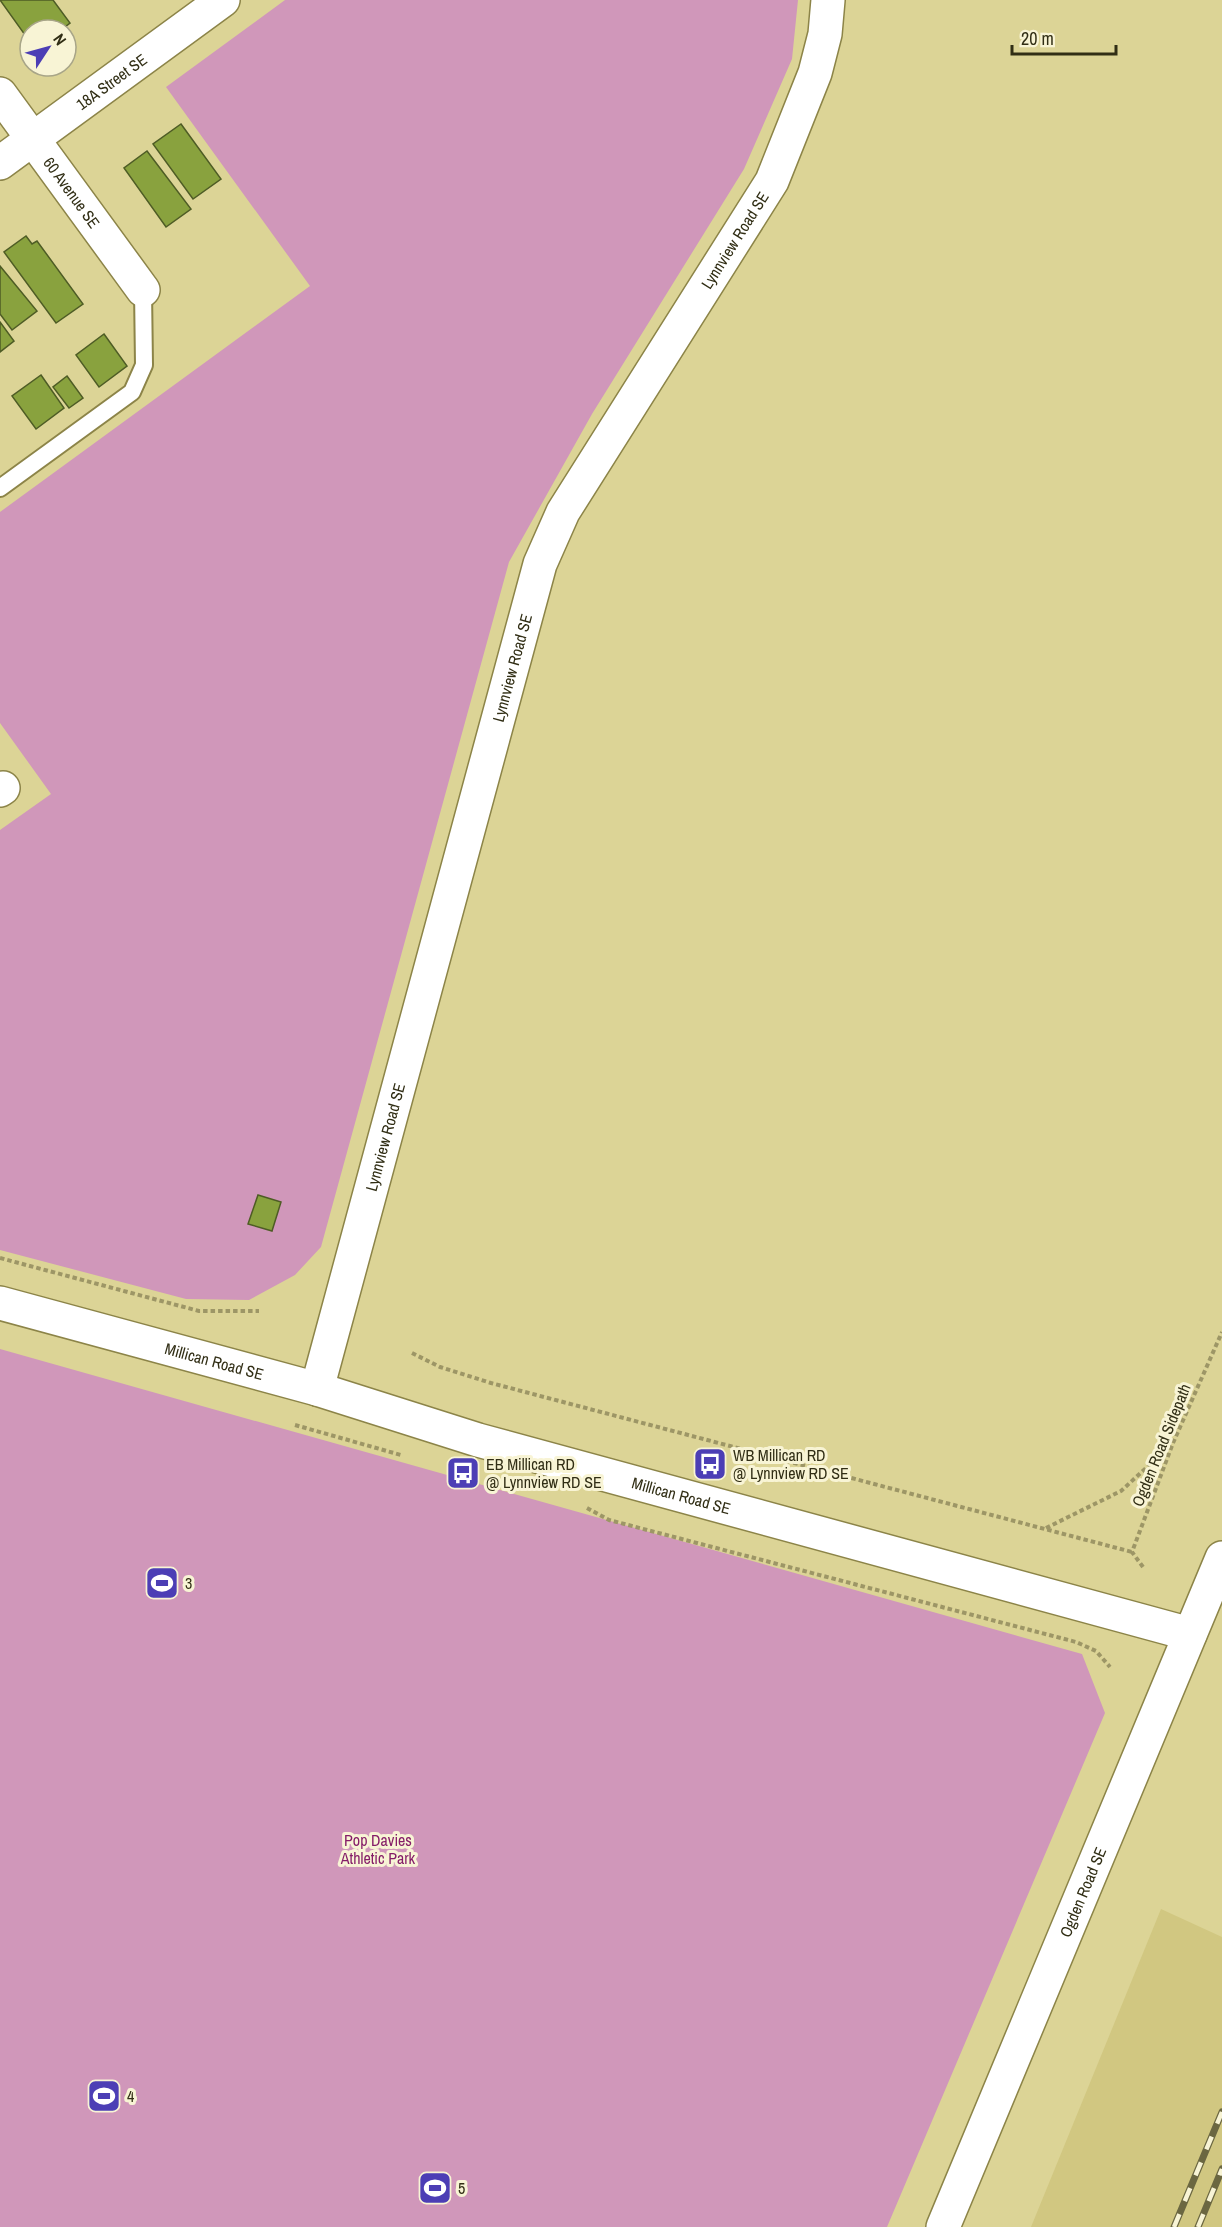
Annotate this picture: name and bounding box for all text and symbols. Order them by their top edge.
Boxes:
north arrow [18,18,78,78]
scale bar [1012,18,1116,56]
text: 20 m [1021,26,1054,51]
text: N [48,29,72,49]
street label: 18A Street SE [72,48,151,115]
street label: 60 Avenue SE [39,153,105,233]
street label: Lynnview Road SE [696,187,774,293]
street label: Lynnview Road SE [487,611,537,724]
street label: Lynnview Road SE [360,1080,410,1194]
street label: Millican Road SE [162,1337,266,1385]
street label: Ogden Road Sidepath [1126,1380,1196,1510]
place label: WB Millican RD @ Lynnview RD SE [733,1444,849,1484]
bus stop icon: WB Millican RD @ Lynnview RD SE [692,1446,728,1482]
place label: EB Millican RD @ Lynnview RD SE [486,1453,602,1493]
bus stop icon: EB Millican RD @ Lynnview RD SE [445,1455,481,1491]
street label: Millican Road SE [629,1471,733,1519]
sports icon: 3 [144,1565,180,1601]
place label: 3 [185,1572,192,1594]
park label: Pop Davies Athletic Park [340,1829,416,1869]
street label: Ogden Road SE [1054,1844,1111,1940]
sports icon: 4 [86,2078,122,2114]
place label: 4 [127,2085,134,2107]
sports icon: 5 [417,2170,453,2206]
place label: 5 [458,2177,465,2199]

